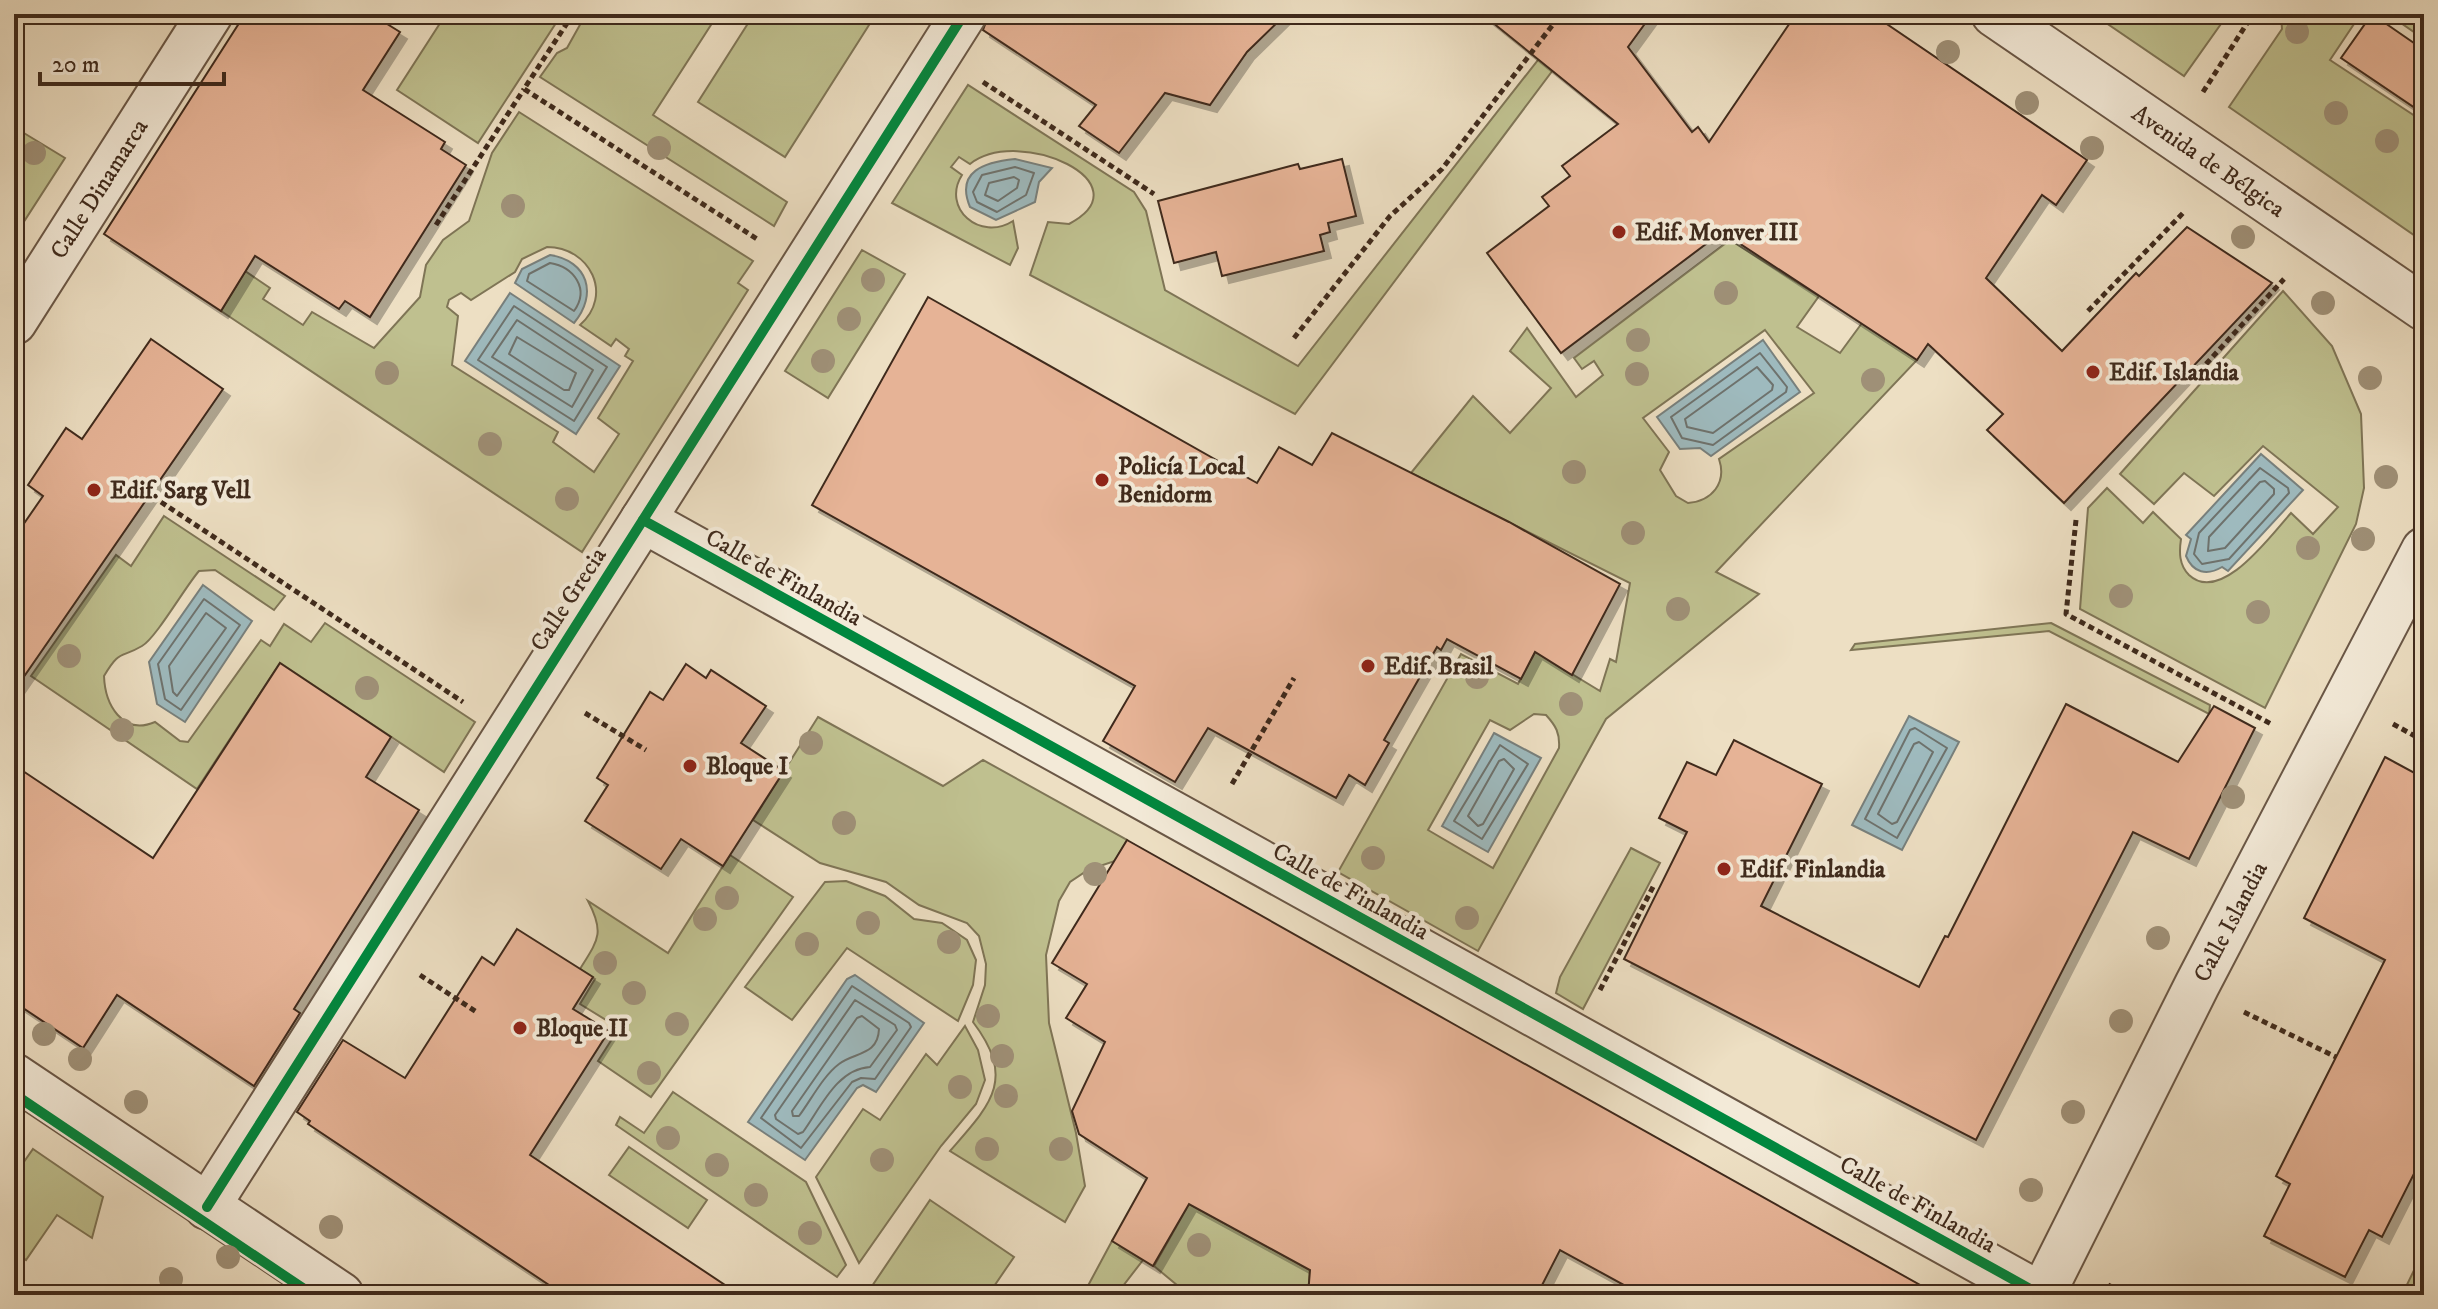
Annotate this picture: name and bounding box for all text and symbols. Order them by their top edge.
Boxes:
scale bar [40,36,224,86]
text: 20 m [52,50,100,80]
street label: Avenida de Bélgica [2126,99,2291,225]
street label: Calle Dinamarca [44,113,156,265]
place label: Edif. Monver III [1635,218,1799,248]
marker: Edif. Monver III [1610,223,1628,241]
place label: Edif. Islandia [2109,358,2240,388]
marker: Edif. Islandia [2084,363,2102,381]
place label: Policía Local Benidorm [1118,452,1246,510]
marker: Policía Local Benidorm [1093,471,1111,489]
place label: Edif. Sarg Vell [110,476,251,506]
marker: Edif. Sarg Vell [85,481,103,499]
street label: Calle de Finlandia [700,523,868,634]
street label: Calle Grecia [524,541,614,657]
place label: Edif. Brasil [1384,652,1494,682]
marker: Edif. Brasil [1359,657,1377,675]
place label: Bloque I [706,752,788,782]
marker: Bloque I [681,757,699,775]
street label: Calle de Finlandia [1267,837,1435,948]
place label: Edif. Finlandia [1740,855,1886,885]
street label: Calle Islandia [2187,856,2275,988]
marker: Edif. Finlandia [1715,860,1733,878]
place label: Bloque II [536,1014,628,1044]
marker: Bloque II [511,1019,529,1037]
street label: Calle de Finlandia [1834,1150,2002,1261]

